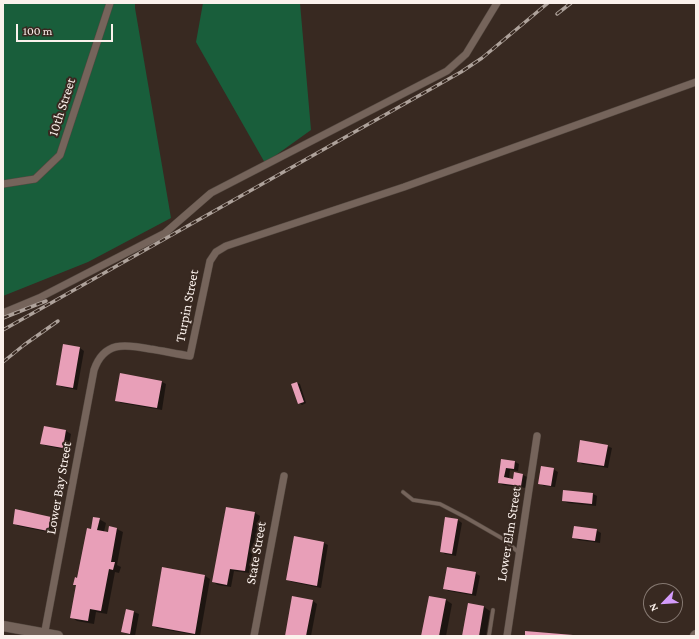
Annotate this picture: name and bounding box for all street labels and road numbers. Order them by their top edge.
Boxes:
street label: 10th Street [45,76,79,138]
street label: Turpin Street [172,268,202,344]
street label: Lower Bay Street [43,440,75,536]
street label: Lower Elm Street [493,485,525,583]
street label: State Street [242,520,270,586]

